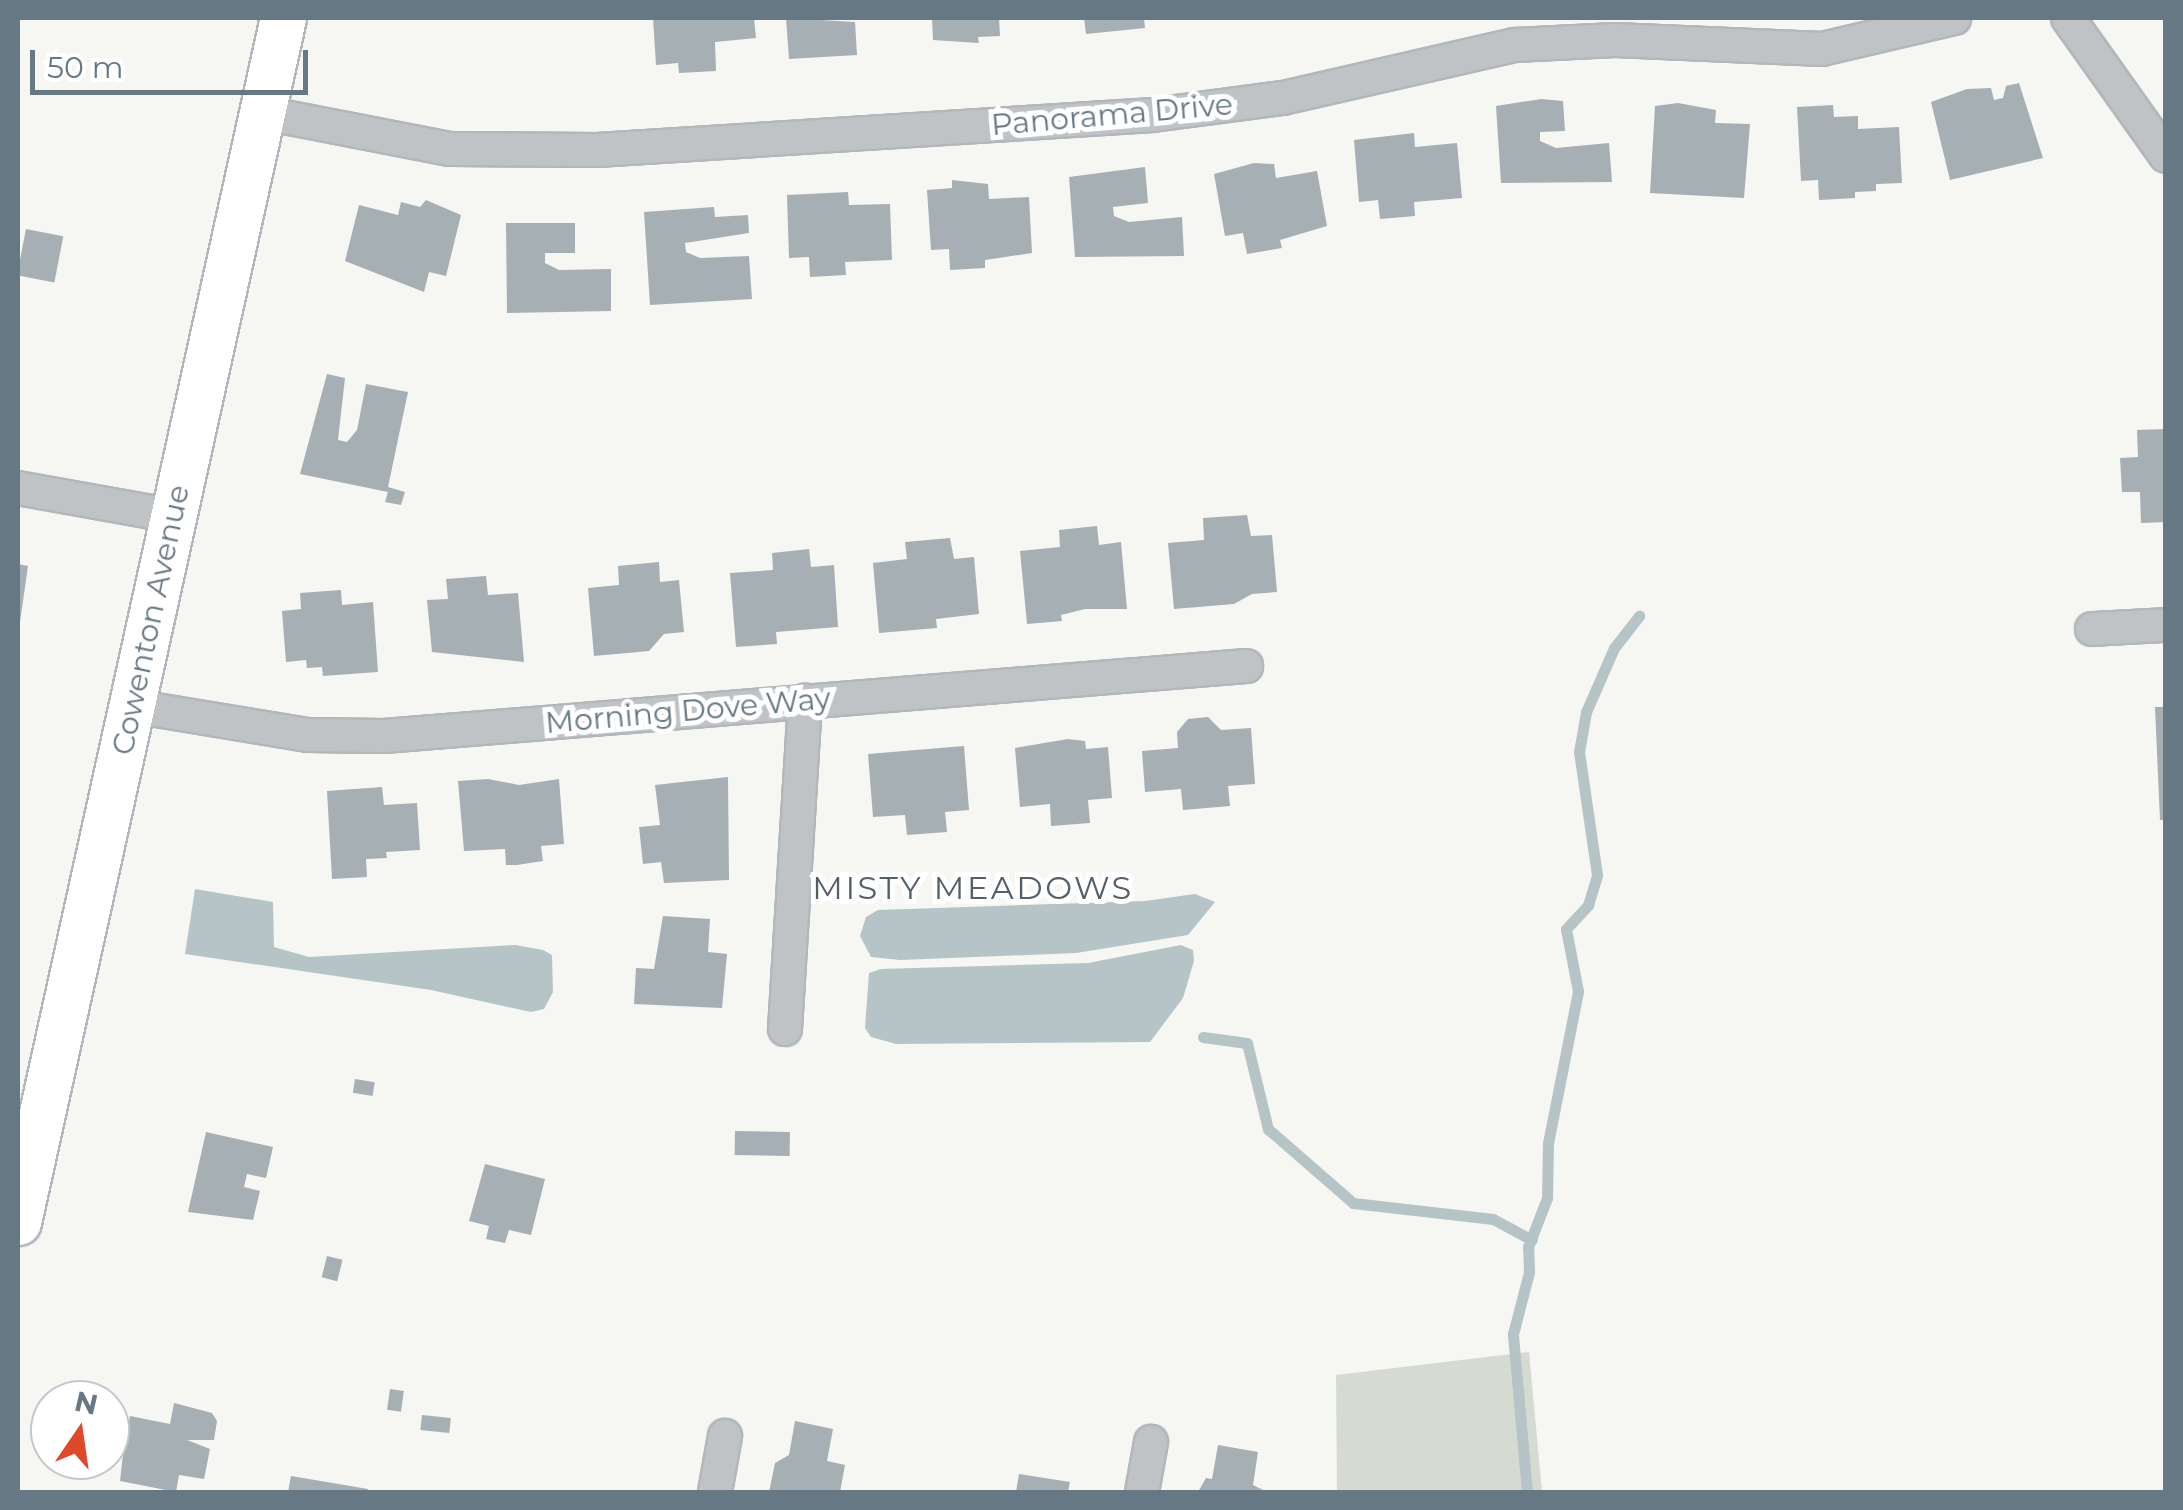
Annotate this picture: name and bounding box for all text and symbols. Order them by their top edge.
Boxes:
scale bar [35,30,312,92]
text: 50 m [47,49,124,86]
street label: Panorama Drive [990,87,1234,143]
street label: Cowenton Avenue [105,482,197,758]
street label: Morning Dove Way [544,681,832,741]
district label: MISTY MEADOWS [812,869,1134,907]
north arrow [30,1380,130,1480]
text: N [71,1384,101,1422]

